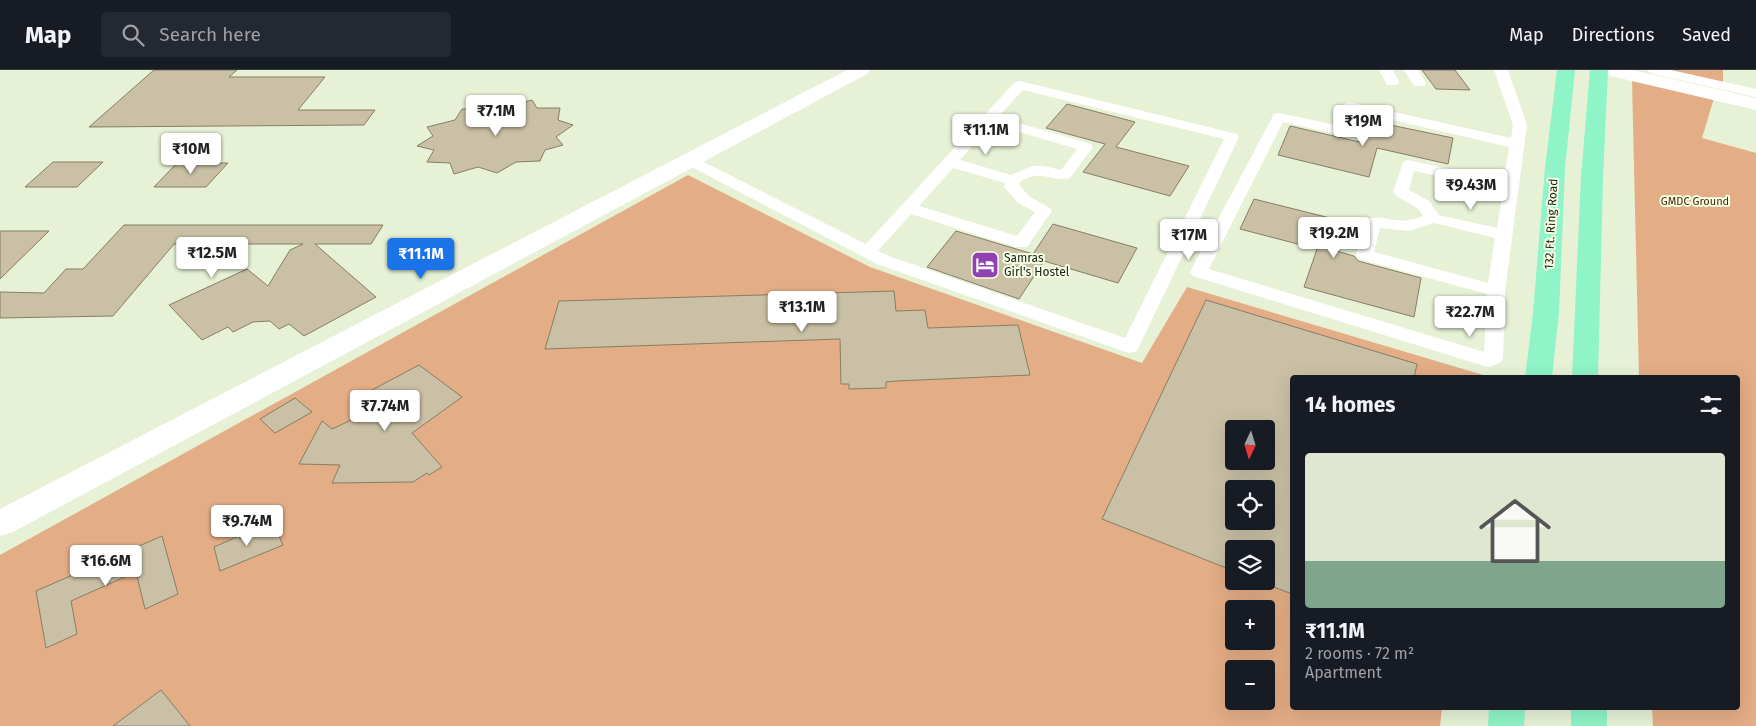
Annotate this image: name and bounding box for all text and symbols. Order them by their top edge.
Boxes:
search box [101,12,451,57]
text: Map [25,21,71,49]
icon: search [119,21,147,49]
text: Search here [159,23,261,46]
text: Map [1509,24,1544,46]
text: Directions [1572,24,1654,46]
text: Saved [1682,24,1731,46]
pin: ₹7.1M [461,94,531,137]
text: ₹7.1M [477,101,515,120]
pin: ₹19M [1333,104,1393,147]
text: ₹19M [1344,111,1382,130]
pin: ₹11.1M [945,114,1027,156]
text: ₹11.1M [963,120,1009,139]
pin: ₹10M [161,132,221,175]
text: ₹10M [172,139,210,158]
pin: ₹9.43M [1430,168,1512,211]
text: ₹9.43M [1446,175,1496,194]
street label: 132 Ft. Ring Road [1542,178,1560,270]
park label: GMDC Ground [1661,195,1729,208]
pin: ₹19.2M [1293,216,1375,259]
pin: ₹17M [1159,218,1219,261]
text: ₹19.2M [1309,223,1359,242]
text: ₹17M [1171,225,1207,244]
pin: ₹12.5M [171,236,253,279]
pin: ₹11.1M [380,238,462,280]
text: ₹12.5M [187,243,237,262]
text: ₹11.1M [398,244,444,263]
hotel icon: Samras Girl's Hostel [970,250,1000,280]
place label: Samras Girl's Hostel [1004,251,1070,279]
pin: ₹13.1M [761,290,843,333]
pin: ₹22.7M [1429,296,1511,338]
text: ₹13.1M [779,297,825,316]
text: ₹22.7M [1445,302,1495,321]
pin: ₹7.74M [344,390,426,432]
icon: filters [1697,391,1725,419]
text: 14 homes [1305,392,1395,418]
text: ₹7.74M [361,396,409,415]
north arrow [1225,420,1275,470]
map controls [1225,420,1275,710]
button: locate [1225,480,1275,530]
icon: home [1470,486,1560,576]
pin: ₹9.74M [206,504,288,547]
text: ₹9.74M [222,511,272,530]
button: layers [1225,540,1275,590]
pin: ₹16.6M [65,544,147,587]
text: ₹16.6M [81,551,131,570]
button: + [1225,600,1275,650]
text: ₹11.1M [1305,618,1365,644]
text: 2 rooms · 72 m² [1305,644,1414,663]
button: − [1225,660,1275,710]
text: Apartment [1305,663,1382,682]

